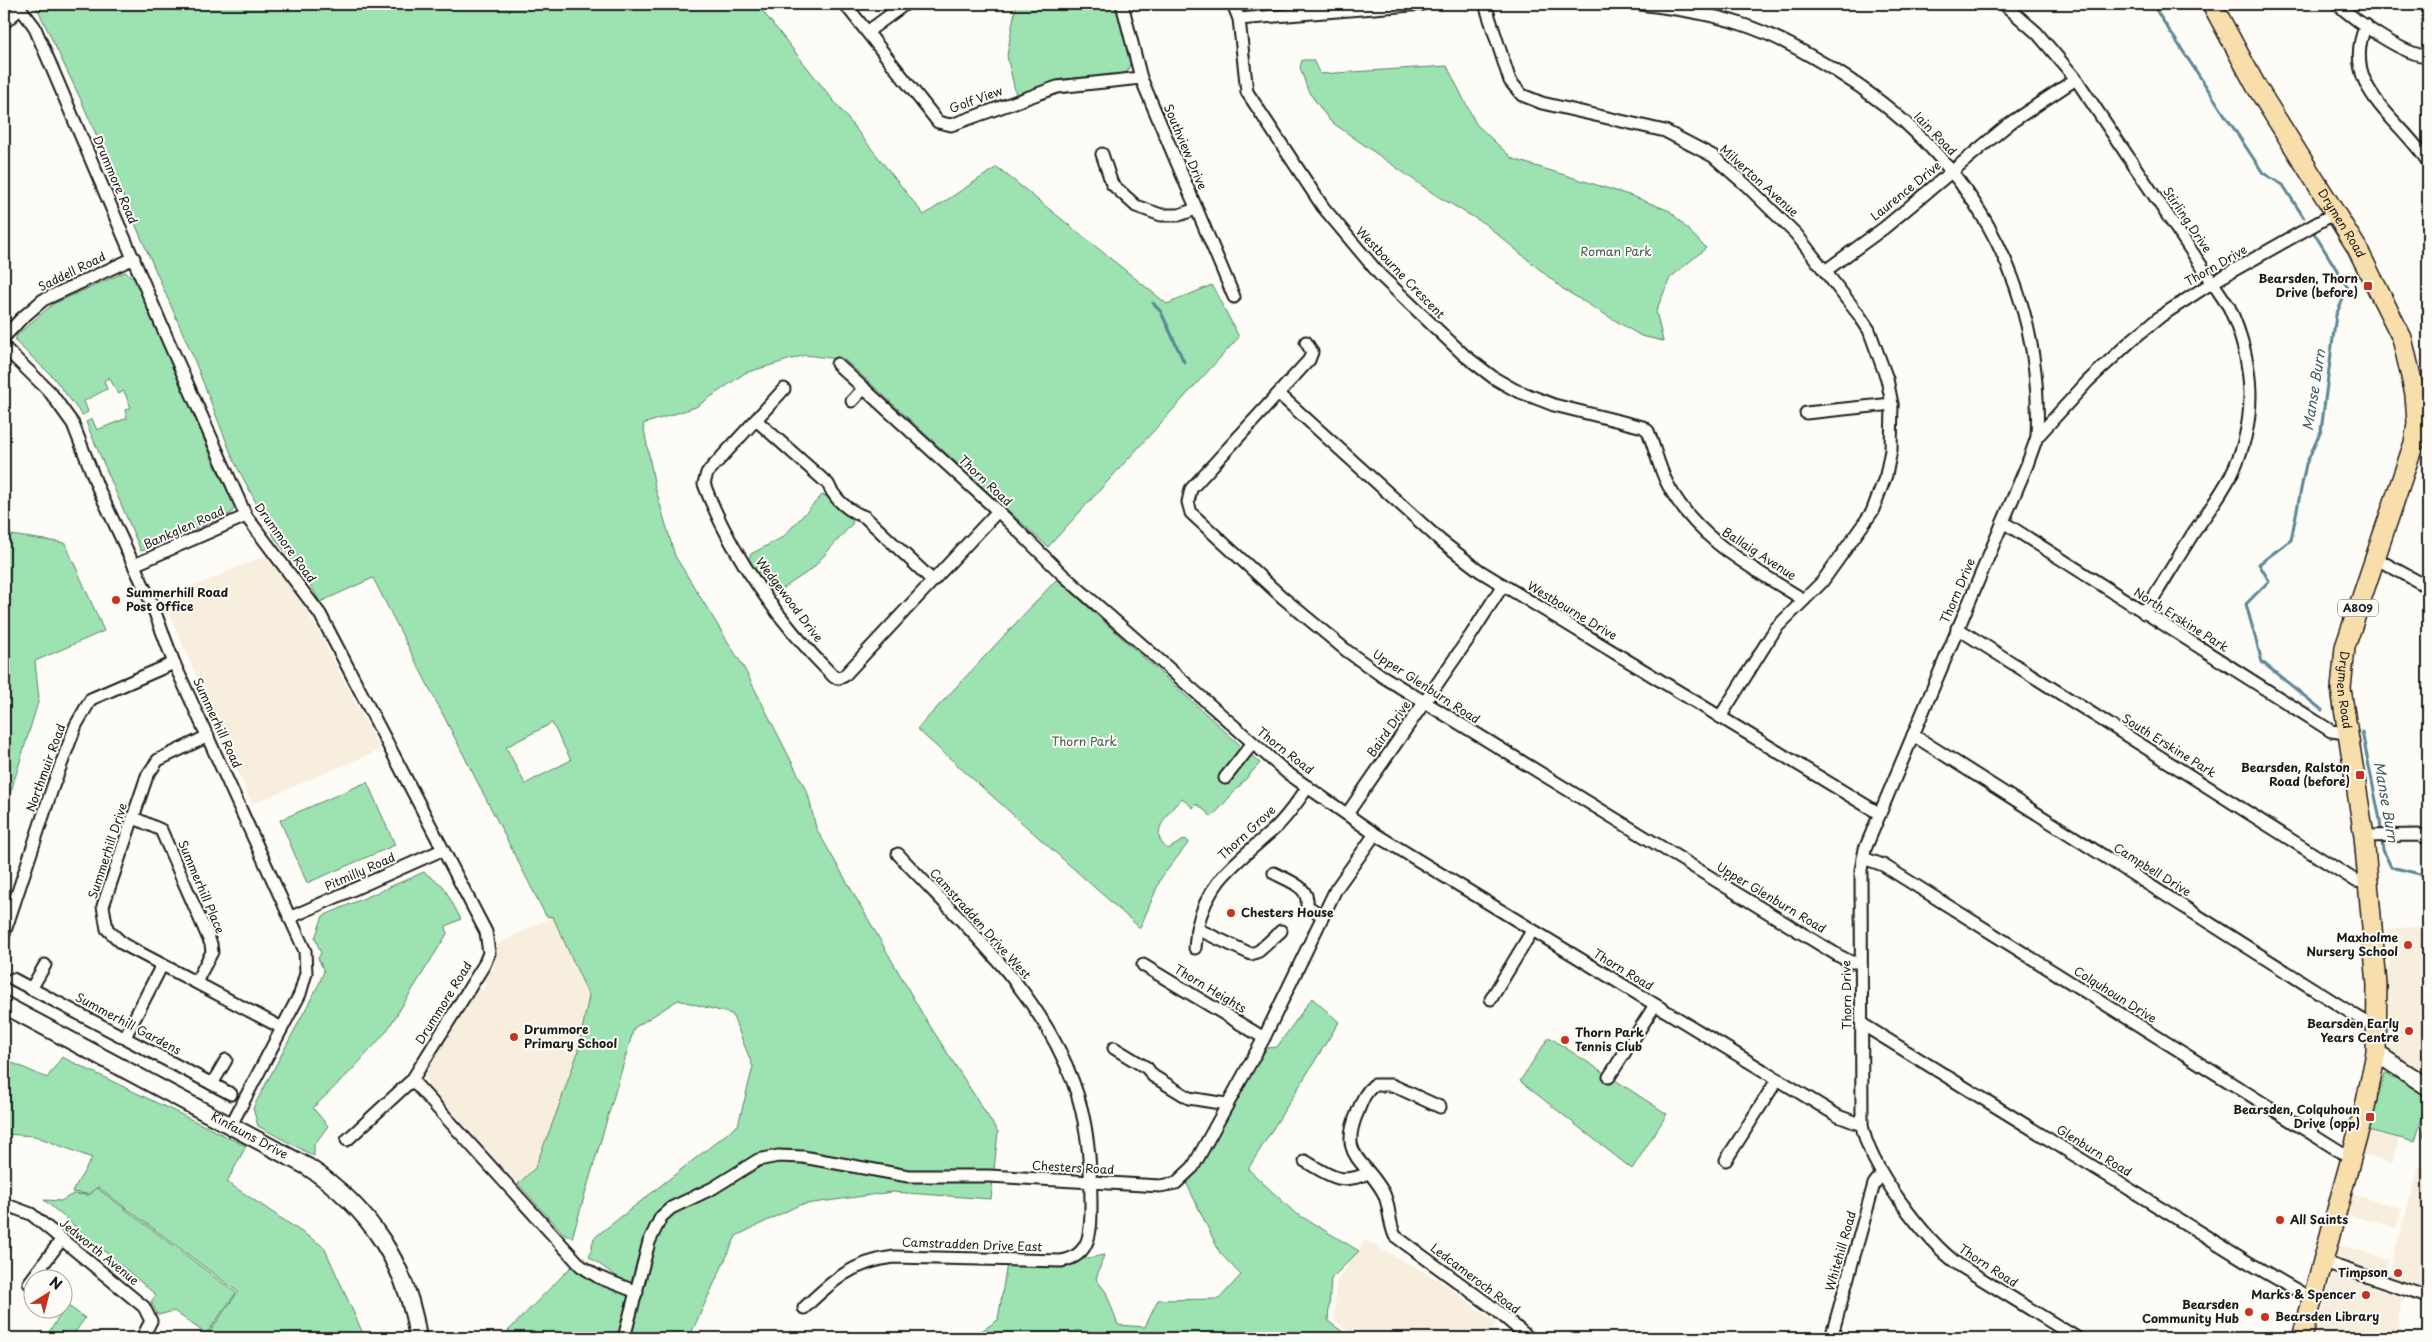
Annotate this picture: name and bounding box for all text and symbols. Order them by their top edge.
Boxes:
street label: Golf View [947,81,1005,117]
street label: Southview Drive [1160,101,1212,192]
street label: Iain Road [1910,107,1961,159]
street label: Drummore Road [89,133,143,227]
street label: Milverton Avenue [1716,140,1803,221]
street label: Laurence Drive [1866,156,1945,224]
street label: Stirling Drive [2159,183,2217,256]
street label: Drymen Road [2314,185,2370,261]
street label: Westbourne Crescent [1352,222,1449,322]
street label: Thorn Drive [2181,240,2250,290]
park label: Roman Park [1580,242,1652,260]
street label: Saddell Road [35,247,108,295]
place label: Bearsden, Thorn Drive (before) [2258,269,2358,301]
marker: Bearsden, Thorn Drive (before) [2362,280,2374,292]
water label: Manse Burn [2297,347,2330,432]
street label: Thorn Road [955,451,1017,510]
street label: Drummore Road [251,499,321,586]
street label: Bankglen Road [140,501,227,553]
street label: Ballaig Avenue [1719,522,1801,584]
street label: Wedgewood Drive [752,553,828,646]
street label: Thorn Drive [1935,555,1979,626]
street label: Westbourne Drive [1524,576,1621,644]
place label: Summerhill Road Post Office [126,583,228,615]
street label: North Erskine Park [2131,583,2232,656]
marker: Summerhill Road Post Office [110,594,122,606]
road number: A809 [2338,600,2378,616]
street label: Upper Glenburn Road [1369,645,1484,728]
street label: Drymen Road [2333,650,2357,730]
street label: Summerhill Road [189,674,247,771]
street label: Baird Drive [1362,696,1414,760]
street label: South Erskine Park [2119,709,2220,781]
street label: Northmuir Road [21,721,69,814]
street label: Thorn Road [1253,722,1318,778]
park label: Thorn Park [1051,732,1117,750]
place label: Bearsden, Ralston Road (before) [2241,758,2350,790]
water label: Manse Burn [2369,760,2404,845]
marker: Bearsden, Ralston Road (before) [2354,769,2366,781]
street label: Summerhill Drive [83,800,131,901]
street label: Thorn Grove [1213,801,1279,864]
street label: Summerhill Place [174,837,230,936]
street label: Campbell Drive [2110,838,2195,900]
street label: Pitmilly Road [322,848,398,895]
street label: Upper Glenburn Road [1713,857,1830,937]
street label: Camstradden Drive West [926,864,1036,983]
place label: Chesters House [1241,903,1334,921]
marker: Chesters House [1225,907,1237,919]
place label: Maxholme Nursery School [2306,928,2398,960]
marker: Maxholme Nursery School [2402,939,2414,951]
street label: Thorn Road [1590,944,1657,994]
street label: Drummore Road [410,958,476,1047]
street label: Thorn Heights [1171,959,1250,1017]
street label: Thorn Drive [1836,960,1856,1030]
street label: Colquhoun Drive [2071,961,2160,1027]
street label: Summerhill Gardens [72,988,185,1059]
place label: Bearsden Early Years Centre [2307,1014,2399,1046]
place label: Drummore Primary School [524,1020,617,1052]
place label: Thorn Park Tennis Club [1575,1023,1644,1055]
marker: Bearsden Early Years Centre [2403,1025,2415,1037]
marker: Drummore Primary School [508,1031,520,1043]
marker: Thorn Park Tennis Club [1559,1034,1571,1046]
place label: Bearsden, Colquhoun Drive (opp) [2233,1100,2360,1132]
street label: Kinfauns Drive [208,1107,291,1163]
marker: Bearsden, Colquhoun Drive (opp) [2364,1111,2376,1123]
street label: Glenburn Road [2053,1120,2136,1180]
street label: Chesters Road [1031,1156,1115,1178]
street label: Whitehill Road [1820,1209,1860,1293]
place label: All Saints [2289,1210,2348,1228]
street label: Jedworth Avenue [56,1214,143,1289]
marker: All Saints [2274,1214,2286,1226]
street label: Camstradden Drive East [902,1233,1043,1255]
street label: Ledcameroch Road [1427,1238,1524,1318]
street label: Thorn Road [1955,1239,2022,1291]
place label: Timpson [2338,1263,2388,1281]
marker: Timpson [2392,1267,2404,1279]
north arrow [22,1270,72,1320]
text: N [45,1271,67,1295]
place label: Marks & Spencer [2251,1285,2357,1303]
marker: Marks & Spencer [2360,1289,2372,1301]
place label: Bearsden Community Hub [2142,1295,2239,1327]
marker: Bearsden Community Hub [2243,1306,2255,1318]
place label: Bearsden Library [2275,1307,2379,1325]
marker: Bearsden Library [2259,1311,2271,1323]

